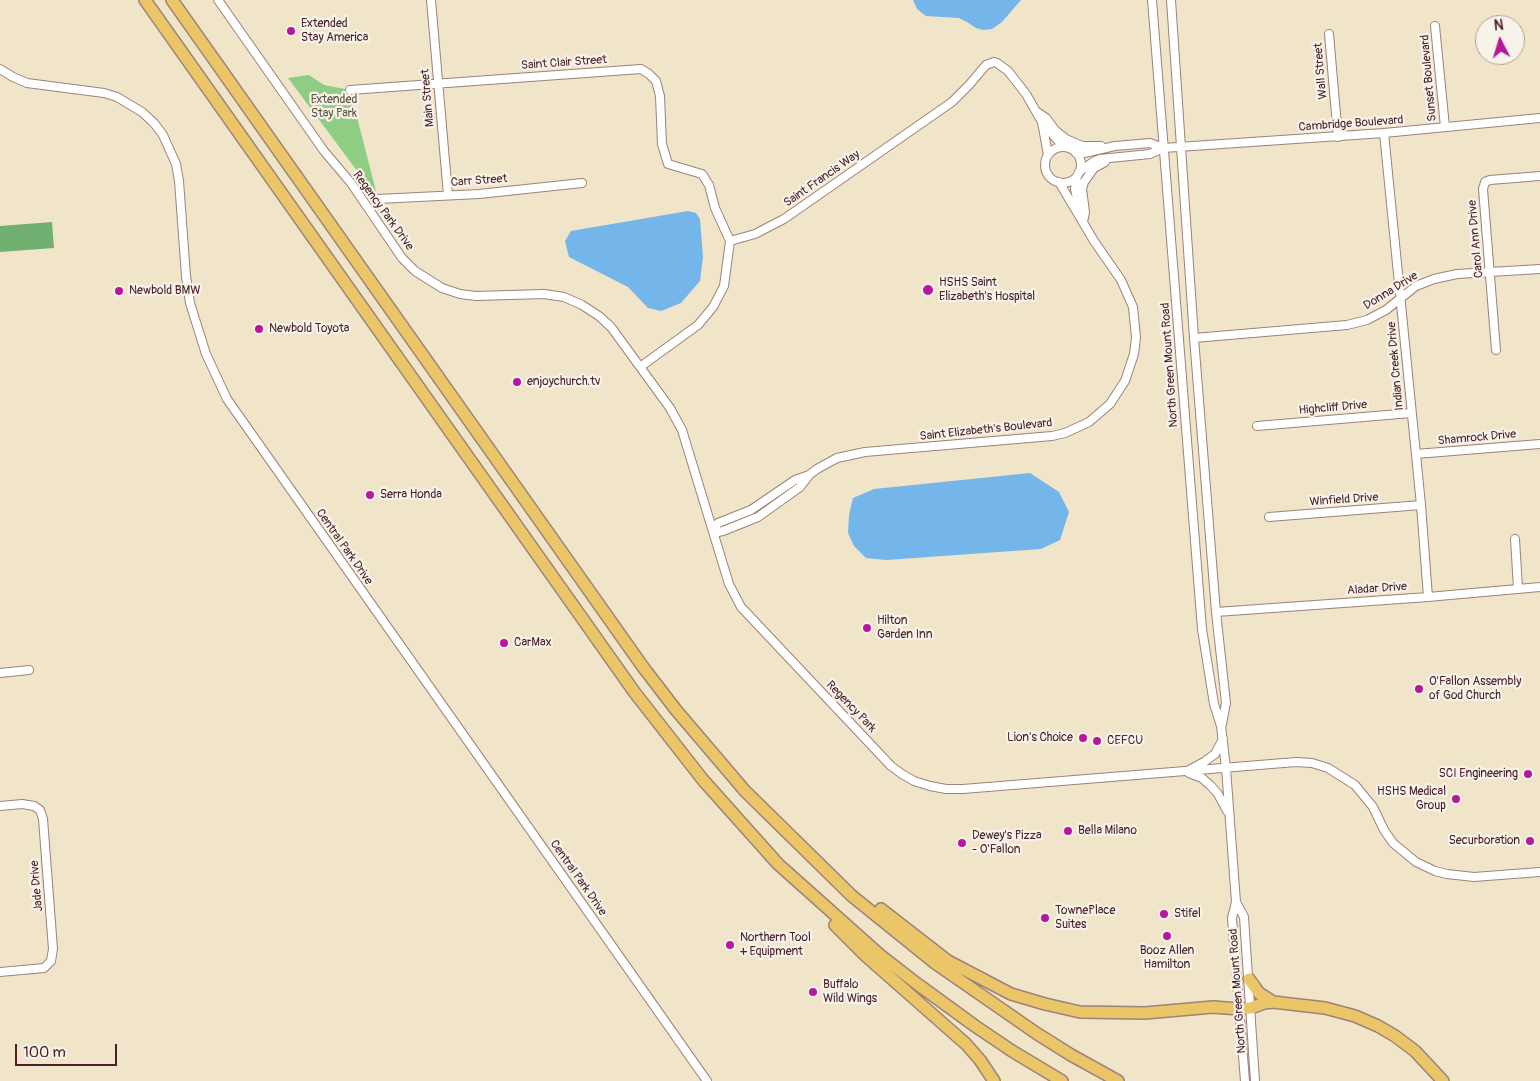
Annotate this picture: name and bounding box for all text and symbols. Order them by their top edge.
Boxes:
north arrow [1475,15,1525,65]
place label: Extended Stay America [301,17,368,45]
text: N [1493,17,1504,34]
marker: Extended Stay America [285,25,297,37]
street label: Sunset Boulevard [1418,34,1440,122]
street label: Wall Street [1311,42,1331,100]
street label: Saint Clair Street [521,53,607,73]
street label: Main Street [418,68,438,128]
park label: Extended Stay Park [311,93,357,121]
street label: Cambridge Boulevard [1298,113,1404,135]
street label: Saint Francis Way [781,147,863,211]
street label: Regency Park Drive [349,169,417,253]
street label: Carr Street [450,172,508,190]
street label: Carol Ann Drive [1465,199,1487,279]
street label: Donna Drive [1361,269,1421,313]
place label: HSHS Saint Elizabeth's Hospital [939,276,1035,304]
marker: HSHS Saint Elizabeth's Hospital [921,283,935,297]
place label: Newbold BMW [129,284,200,298]
marker: Newbold BMW [113,285,125,297]
street label: North Green Mount Road [1158,302,1182,428]
street label: Indian Creek Drive [1385,321,1407,411]
place label: Newbold Toyota [269,322,349,336]
marker: Newbold Toyota [253,323,265,335]
place label: enjoychurch.tv [527,375,600,389]
marker: enjoychurch.tv [511,376,523,388]
street label: Highcliff Drive [1298,398,1368,418]
street label: Saint Elizabeth's Boulevard [919,416,1053,444]
street label: Shamrock Drive [1437,427,1517,449]
place label: Serra Honda [380,488,442,502]
marker: Serra Honda [364,489,376,501]
street label: Winfield Drive [1309,490,1379,510]
street label: Central Park Drive [313,506,375,588]
street label: Aladar Drive [1346,580,1408,598]
place label: Hilton Garden Inn [877,614,933,642]
marker: Hilton Garden Inn [861,622,873,634]
place label: CarMax [514,636,551,650]
marker: CarMax [498,637,510,649]
place label: O'Fallon Assembly of God Church [1429,675,1521,703]
street label: Regency Park [823,678,879,736]
marker: O'Fallon Assembly of God Church [1413,683,1425,695]
place label: Lion's Choice [1007,731,1073,745]
marker: Lion's Choice [1077,732,1089,744]
place label: CEFCU [1107,734,1143,748]
marker: CEFCU [1091,735,1103,747]
place label: SCI Engineering [1439,767,1518,781]
marker: SCI Engineering [1522,768,1534,780]
place label: HSHS Medical Group [1377,785,1446,813]
marker: HSHS Medical Group [1450,793,1462,805]
place label: Bella Milano [1078,824,1137,838]
marker: Bella Milano [1062,825,1074,837]
place label: Dewey's Pizza - O'Fallon [972,829,1042,857]
place label: Securboration [1449,834,1520,848]
marker: Securboration [1524,835,1536,847]
street label: Central Park Drive [547,837,609,919]
marker: Dewey's Pizza - O'Fallon [956,837,968,849]
street label: Jade Drive [28,860,46,912]
place label: TownePlace Suites [1055,904,1115,932]
place label: Stifel [1174,907,1201,921]
marker: Stifel [1158,908,1170,920]
marker: TownePlace Suites [1039,912,1051,924]
street label: North Green Mount Road [1226,928,1250,1054]
marker: Booz Allen Hamilton [1161,930,1173,942]
place label: Northern Tool + Equipment [740,931,811,959]
marker: Northern Tool + Equipment [724,939,736,951]
place label: Booz Allen Hamilton [1140,944,1194,972]
place label: Buffalo Wild Wings [823,978,877,1006]
marker: Buffalo Wild Wings [807,986,819,998]
scale bar [18,1034,120,1066]
text: 100 m [23,1043,66,1062]

